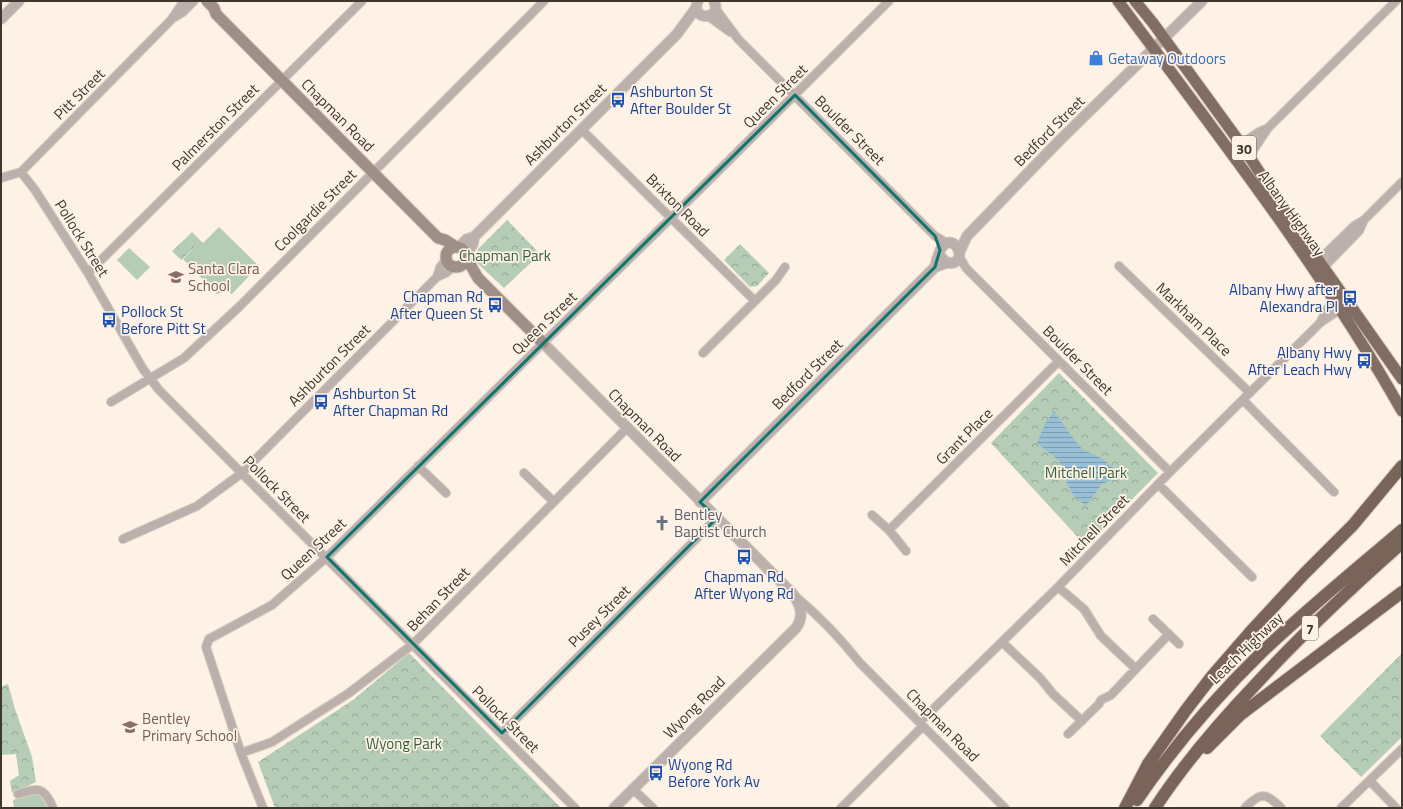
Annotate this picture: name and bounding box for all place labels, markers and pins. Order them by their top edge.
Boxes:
place label: Getaway Outdoors [1108,47,1226,70]
shop icon: Getaway Outdoors [1087,49,1105,67]
place label: Ashburton St After Boulder St [630,80,732,120]
bus stop icon: Ashburton St After Boulder St [609,91,627,109]
place label: Santa Clara School [188,257,260,297]
school or university icon: Santa Clara School [167,268,185,286]
place label: Albany Hwy after Alexandra Pl [1229,278,1338,318]
place label: Chapman Rd After Queen St [390,285,484,325]
bus stop icon: Albany Hwy after Alexandra Pl [1341,289,1359,307]
bus stop icon: Chapman Rd After Queen St [486,296,504,314]
place label: Pollock St Before Pitt St [121,300,206,340]
bus stop icon: Pollock St Before Pitt St [100,311,118,329]
place label: Albany Hwy After Leach Hwy [1248,341,1352,381]
bus stop icon: Albany Hwy After Leach Hwy [1355,352,1373,370]
place label: Ashburton St After Chapman Rd [333,382,448,422]
bus stop icon: Ashburton St After Chapman Rd [312,393,330,411]
place label: Bentley Baptist Church [674,503,767,543]
church icon: Bentley Baptist Church [653,514,671,532]
bus stop icon: Chapman Rd After Wyong Rd [735,548,753,566]
place label: Chapman Rd After Wyong Rd [694,565,794,605]
place label: Bentley Primary School [142,707,237,747]
school or university icon: Bentley Primary School [121,718,139,736]
place label: Wyong Rd Before York Av [668,753,760,793]
bus stop icon: Wyong Rd Before York Av [647,764,665,782]

